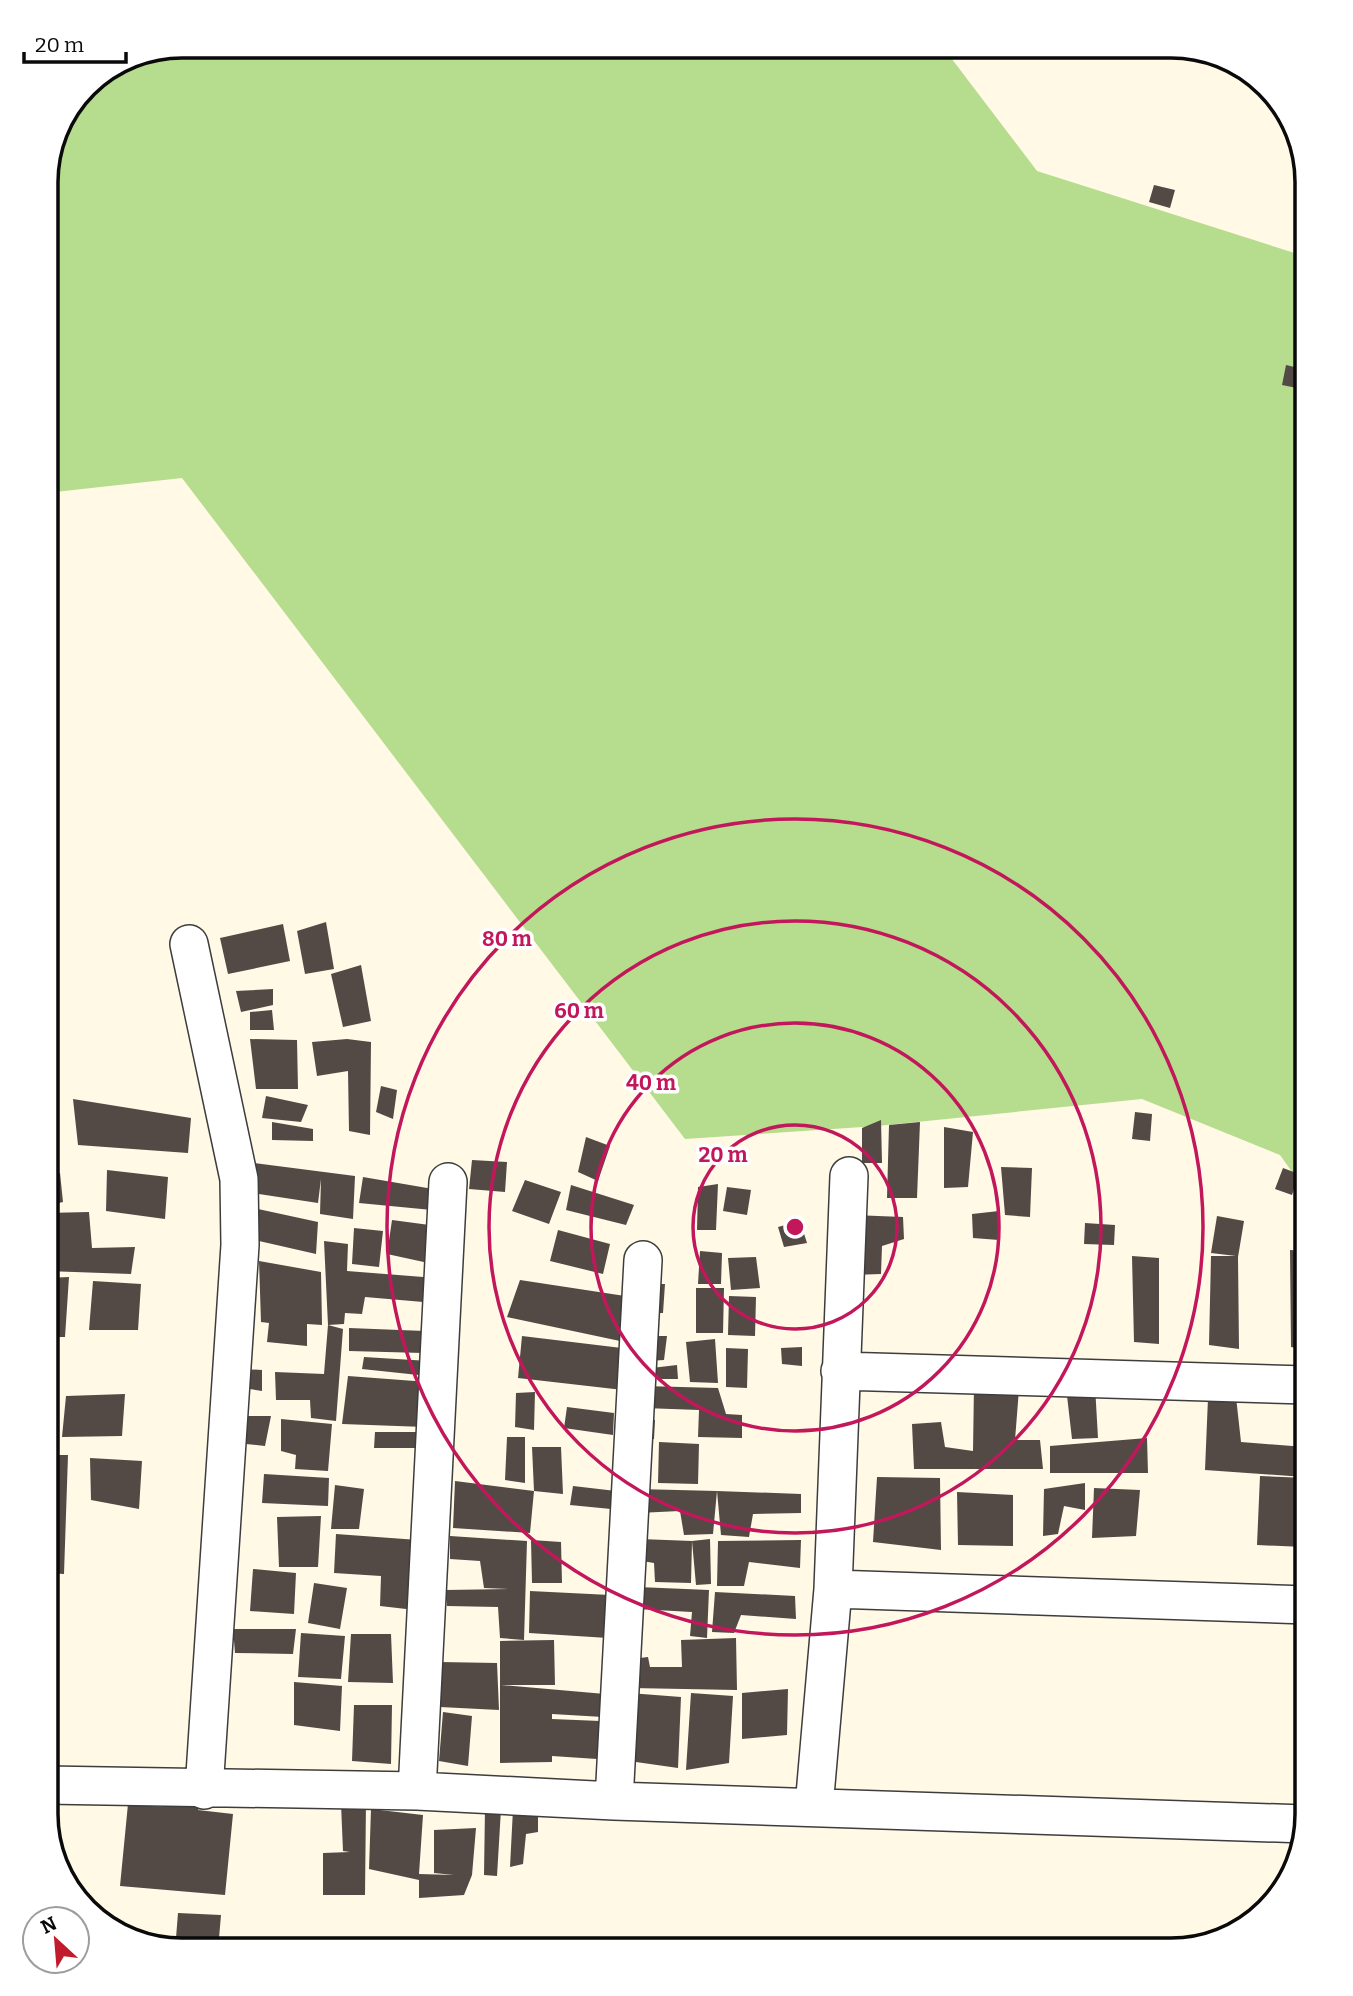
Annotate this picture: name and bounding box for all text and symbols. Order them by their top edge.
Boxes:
scale bar [24,21,126,65]
text: 20 m [35,32,84,58]
text: 80 m [482,926,532,952]
text: 60 m [554,998,604,1024]
text: 40 m [626,1070,676,1096]
text: 20 m [699,1142,747,1168]
centre of rings [783,1215,807,1239]
north arrow [21,1905,91,1975]
text: N [37,1911,61,1939]

